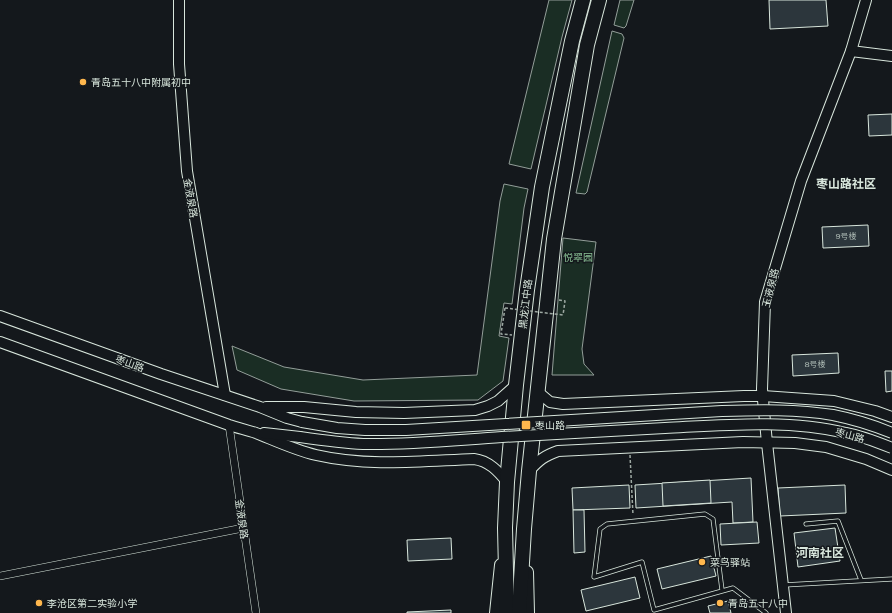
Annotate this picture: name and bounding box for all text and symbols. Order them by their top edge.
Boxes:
place label: 青岛五十八中附属初中 [91,76,191,88]
marker: 青岛五十八中附属初中 [78,77,88,87]
street label: 金液泉路 [182,177,200,219]
district label: 枣山路社区 [816,177,876,191]
house number: 9号楼 [836,231,857,241]
park label: 悦翠园 [563,251,593,263]
street label: 玉液泉路 [759,267,781,309]
street label: 黑龙江中路 [516,278,534,330]
street label: 枣山路 [113,352,146,374]
house number: 8号楼 [804,359,826,369]
marker: 枣山路 [520,419,532,431]
place label: 枣山路 [534,419,565,431]
street label: 枣山路 [833,425,866,445]
street label: 金液泉路 [233,498,251,540]
district label: 河南社区 [796,546,844,560]
place label: 菜鸟驿站 [710,556,750,568]
marker: 菜鸟驿站 [697,557,707,567]
place label: 李沧区第二实验小学 [47,597,137,609]
place label: 青岛五十八中 [728,597,788,609]
marker: 李沧区第二实验小学 [34,598,44,608]
marker: 青岛五十八中 [715,598,725,608]

